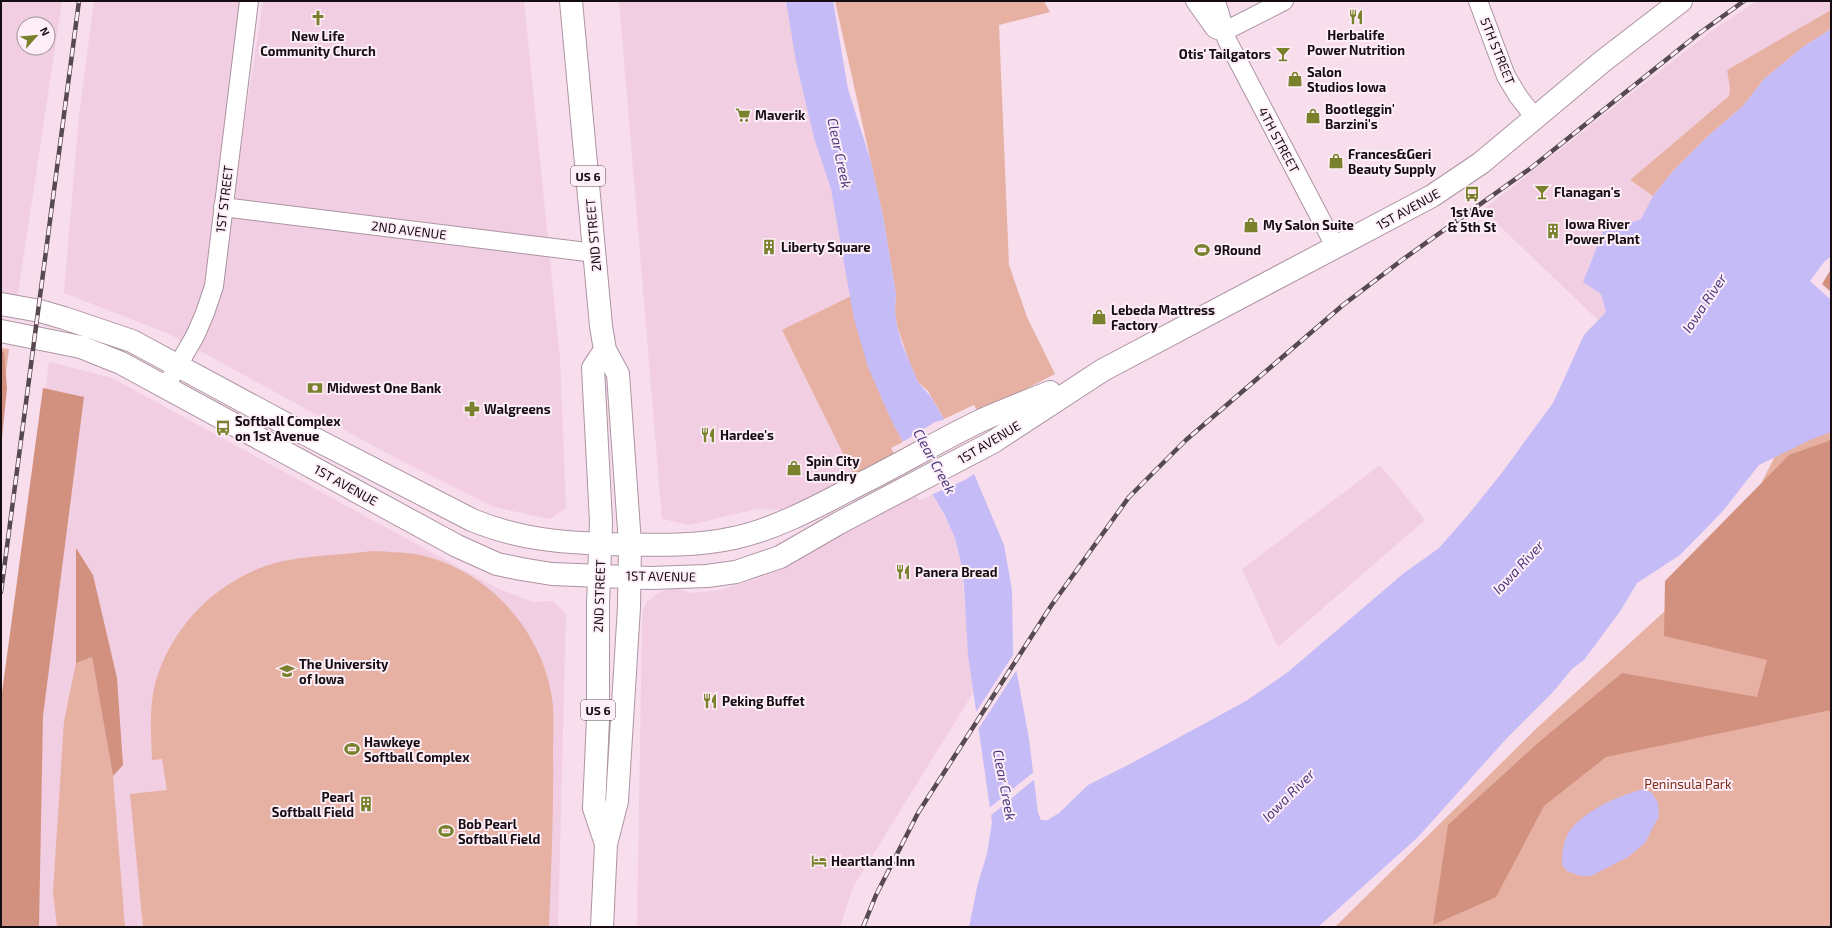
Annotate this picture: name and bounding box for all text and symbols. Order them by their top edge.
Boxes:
restaurant icon: Herbalife Power Nutrition [1347,8,1365,26]
church icon: New Life Community Church [309,9,327,27]
street label: 5TH STREET [1477,15,1519,87]
north arrow [16,16,56,56]
text: N [38,25,53,38]
place label: Herbalife Power Nutrition [1307,27,1405,58]
place label: New Life Community Church [260,28,376,59]
bar icon: Otis' Tailgators [1274,45,1292,63]
place label: Otis' Tailgators [1179,46,1271,62]
place label: Salon Studios Iowa [1307,64,1386,95]
shop icon: Salon Studios Iowa [1286,70,1304,88]
place label: Bootleggin' Barzini's [1325,101,1395,132]
street label: 4TH STREET [1255,104,1303,176]
supermarket icon: Maverik [734,106,752,124]
place label: Maverik [755,107,806,123]
shop icon: Bootleggin' Barzini's [1304,107,1322,125]
water label: Clear Creek [824,116,856,190]
place label: Frances&Geri Beauty Supply [1348,146,1437,177]
shop icon: Frances&Geri Beauty Supply [1327,152,1345,170]
street label: 1ST STREET [212,164,236,234]
road number: US 6 [571,166,605,186]
bar icon: Flanagan's [1533,183,1551,201]
place label: Flanagan's [1554,184,1620,200]
street label: 1ST AVENUE [1373,185,1443,233]
bus stop icon: 1st Ave & 5th St [1463,185,1481,203]
street label: 2ND STREET [582,198,604,272]
place label: 1st Ave & 5th St [1448,204,1497,235]
shop icon: My Salon Suite [1242,216,1260,234]
place label: Iowa River Power Plant [1565,216,1641,247]
street label: 2ND AVENUE [370,217,448,243]
place label: My Salon Suite [1263,217,1354,233]
building icon: Iowa River Power Plant [1544,222,1562,240]
building icon: Liberty Square [760,238,778,256]
place label: Liberty Square [781,239,871,255]
sports icon: 9Round [1193,241,1211,259]
place label: 9Round [1214,242,1261,258]
water label: Iowa River [1678,270,1730,336]
place label: Lebeda Mattress Factory [1111,302,1215,333]
shop icon: Lebeda Mattress Factory [1090,308,1108,326]
bank icon: Midwest One Bank [306,379,324,397]
place label: Midwest One Bank [327,380,442,396]
pharmacy icon: Walgreens [463,400,481,418]
place label: Walgreens [484,401,551,417]
place label: Softball Complex on 1st Avenue [235,413,341,444]
street label: 1ST AVENUE [955,417,1023,467]
bus stop icon: Softball Complex on 1st Avenue [214,419,232,437]
restaurant icon: Hardee's [699,426,717,444]
water label: Clear Creek [910,426,960,496]
place label: Hardee's [720,427,774,443]
place label: Spin City Laundry [806,453,860,484]
shop icon: Spin City Laundry [785,459,803,477]
street label: 1ST AVENUE [311,461,381,509]
water label: Iowa River [1489,536,1547,597]
street label: 2ND STREET [590,559,608,633]
restaurant icon: Panera Bread [894,563,912,581]
place label: Panera Bread [915,564,998,580]
street label: 1ST AVENUE [626,567,696,585]
place label: The University of Iowa [299,656,389,687]
school or university icon: The University of Iowa [278,662,296,680]
restaurant icon: Peking Buffet [701,692,719,710]
place label: Peking Buffet [722,693,805,709]
road number: US 6 [581,700,615,720]
place label: Hawkeye Softball Complex [364,734,470,765]
sports icon: Hawkeye Softball Complex [343,740,361,758]
water label: Clear Creek [990,748,1020,822]
water label: Iowa River [1258,765,1318,825]
park label: Peninsula Park [1644,776,1732,792]
place label: Pearl Softball Field [272,789,355,820]
building icon: Pearl Softball Field [357,795,375,813]
place label: Bob Pearl Softball Field [458,816,540,847]
sports icon: Bob Pearl Softball Field [437,822,455,840]
hotel icon: Heartland Inn [810,852,828,870]
place label: Heartland Inn [831,853,915,869]

